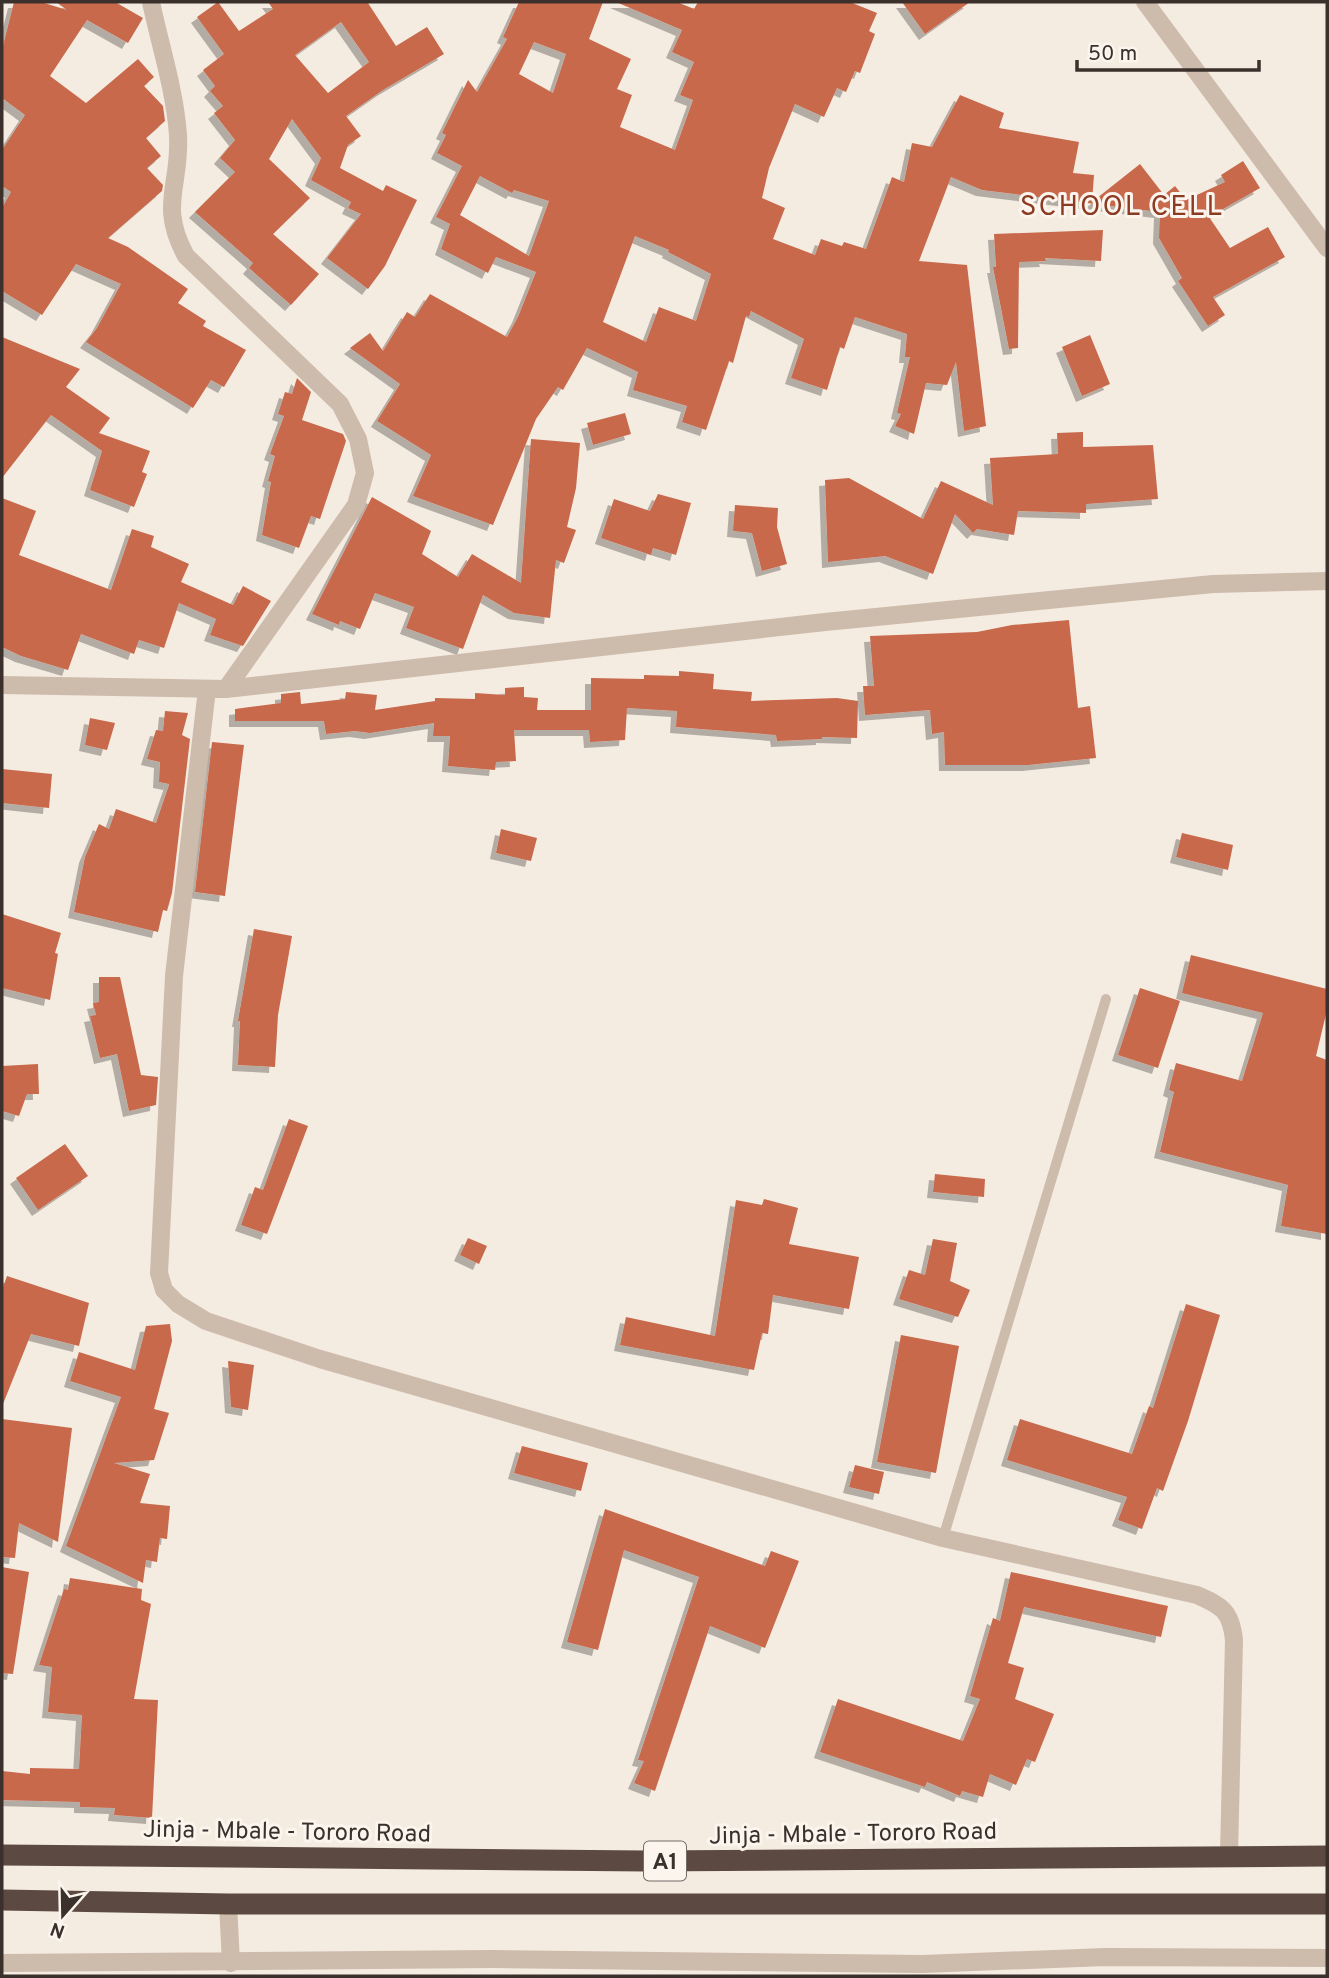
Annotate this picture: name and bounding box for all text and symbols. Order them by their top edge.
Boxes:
scale bar [1077,28,1259,72]
text: 50 m [1088,41,1137,68]
district label: SCHOOL CELL [1020,190,1224,226]
street label: Jinja - Mbale - Tororo Road [143,1815,431,1851]
street label: Jinja - Mbale - Tororo Road [709,1817,997,1853]
road number: A1 [644,1842,686,1880]
north arrow [28,1880,98,1950]
text: N [47,1915,68,1943]

